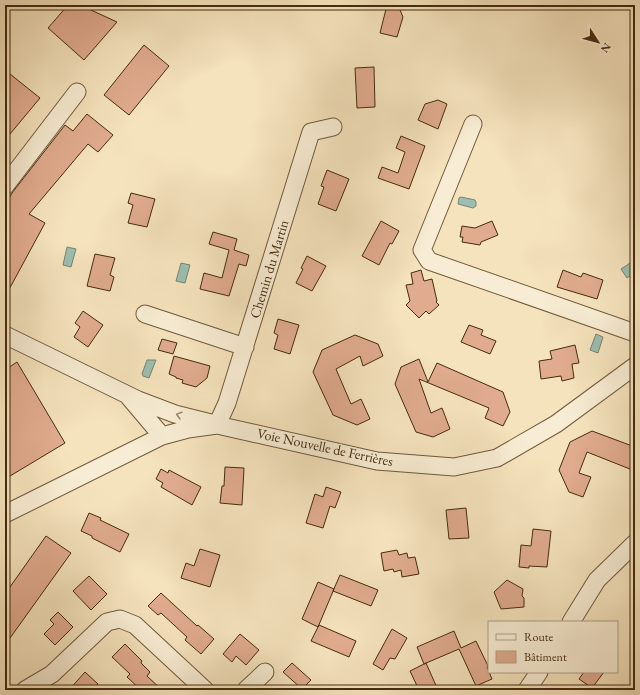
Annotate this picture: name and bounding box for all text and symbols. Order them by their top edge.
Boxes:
north arrow [578,22,618,62]
text: N [598,40,614,56]
street label: Chemin du Martin [245,217,293,321]
one-way arrow [176,411,183,420]
street label: Voie Nouvelle de Ferrières [255,424,395,470]
legend [488,621,618,673]
text: Route [524,629,554,645]
text: Bâtiment [524,649,567,665]

